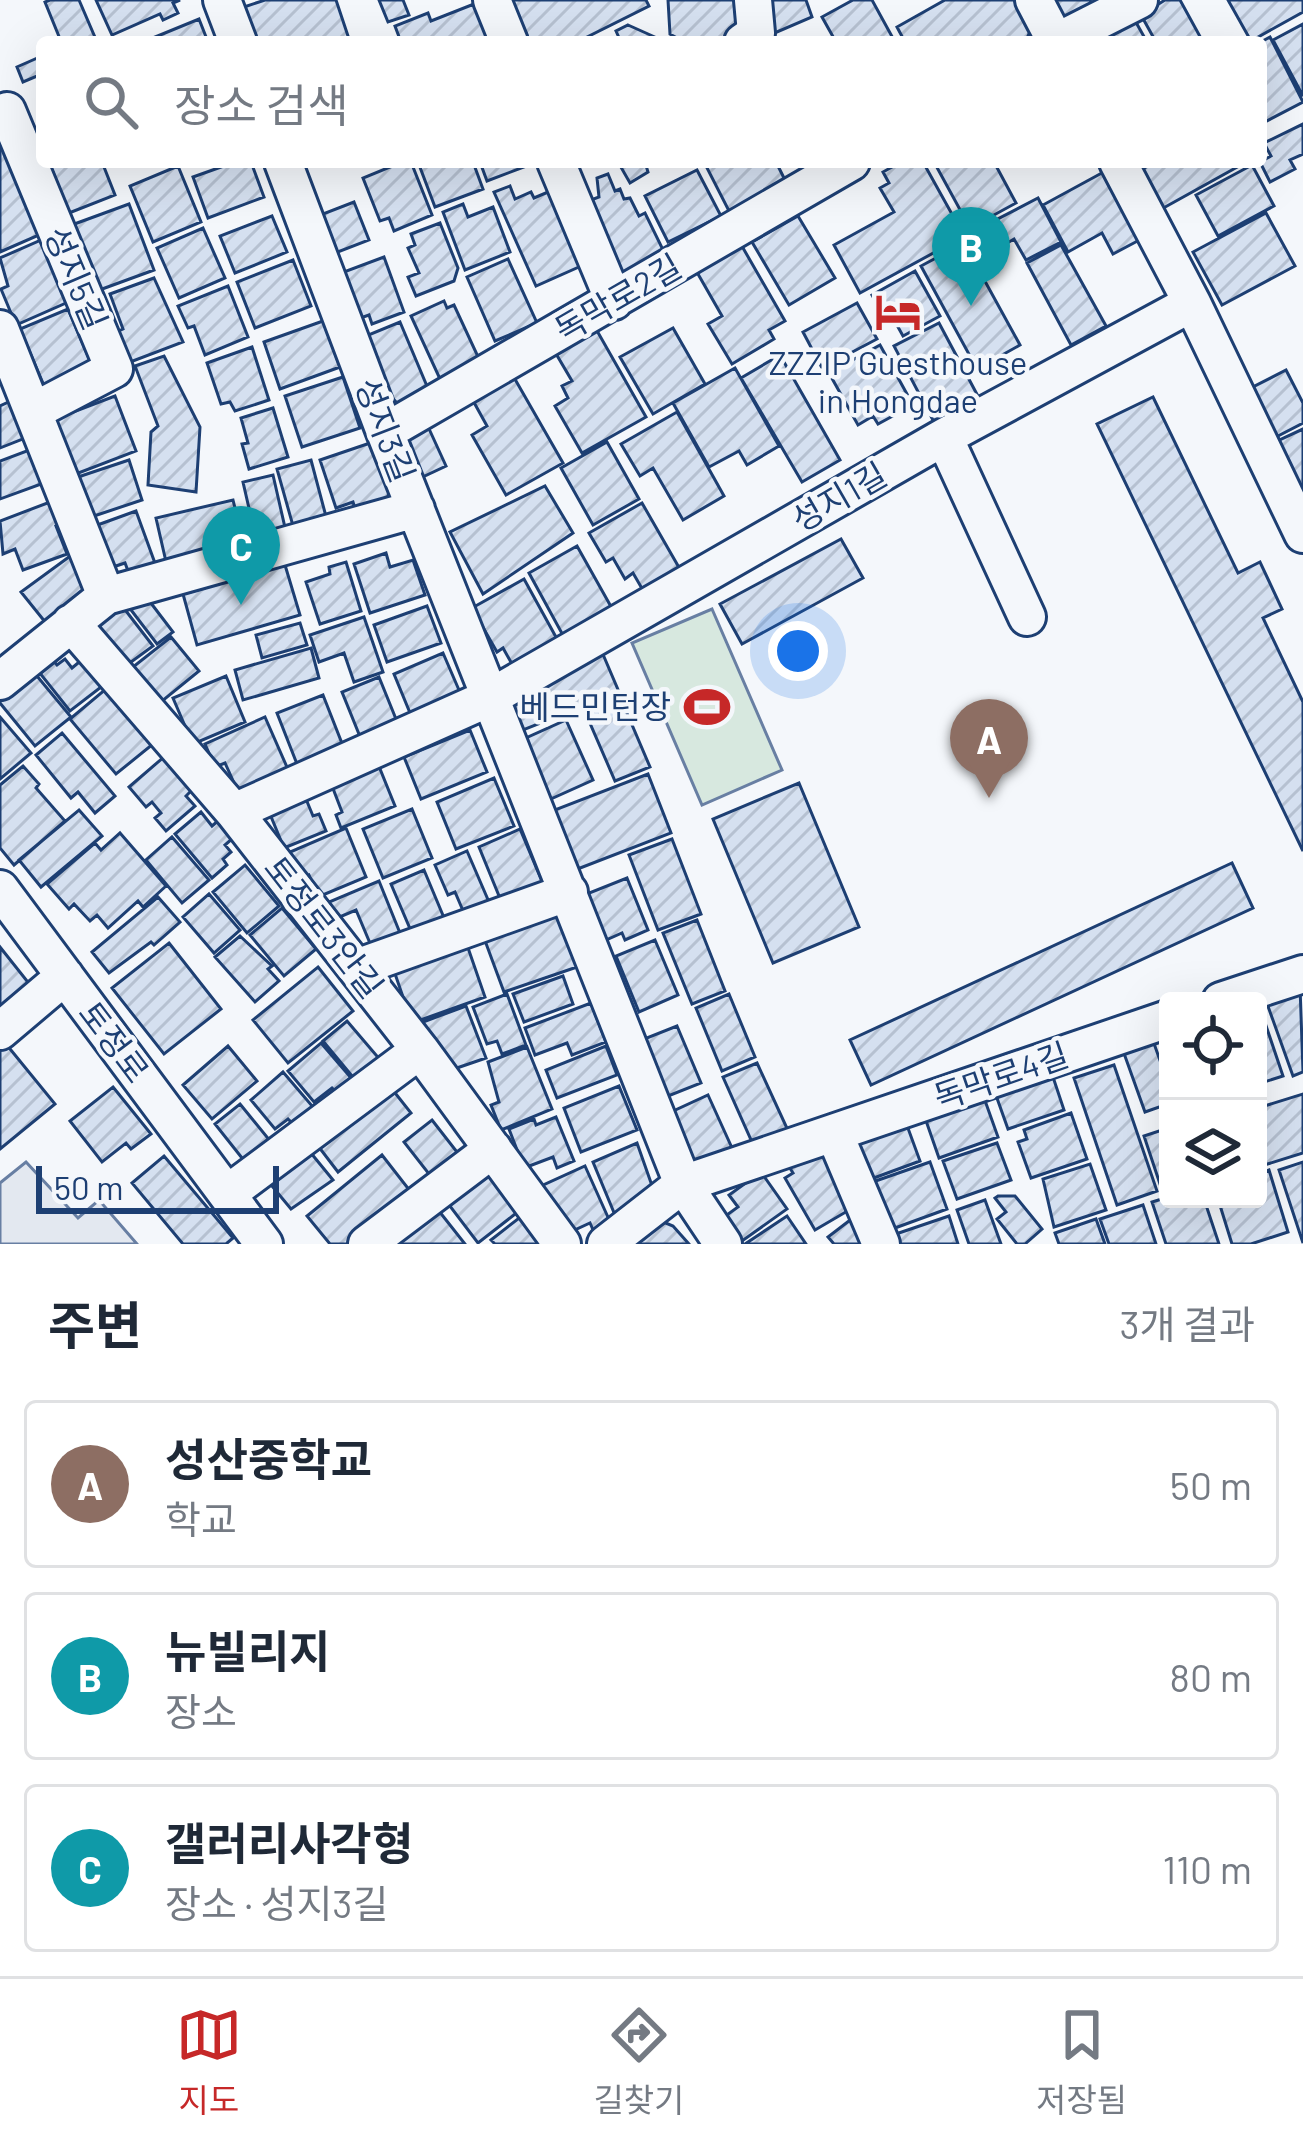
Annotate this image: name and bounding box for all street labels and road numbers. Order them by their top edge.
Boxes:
street label: 성지5길 [37,220,116,335]
street label: 독막로2길 [547,245,688,349]
street label: 성지3길 [348,372,424,487]
street label: 성지1길 [784,453,893,539]
street label: 토정로3안길 [257,848,393,1005]
street label: 토정로 [71,993,158,1090]
street label: 독막로4길 [928,1033,1073,1117]

